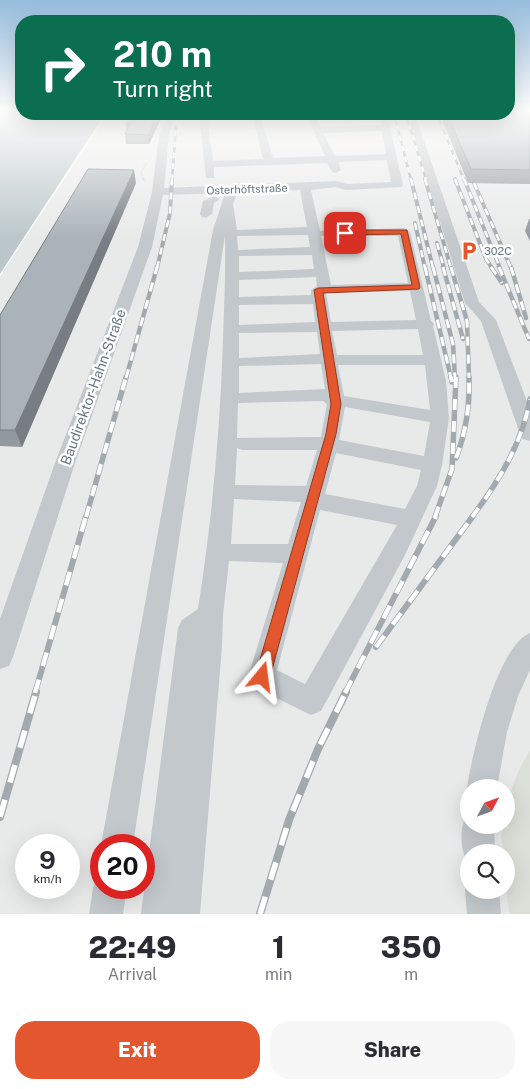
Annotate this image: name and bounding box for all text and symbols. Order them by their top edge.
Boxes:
text: 210 m [113,34,212,75]
icon: right [30,35,95,100]
text: Turn right [113,76,213,102]
street label: Osterhöftstraße [206,182,288,196]
pin [324,212,366,254]
icon: arrive [331,219,359,247]
parking icon: 302C [458,240,480,262]
place label: 302C [484,245,512,257]
street label: Baudirektor-Hahn-Straße [57,307,129,467]
position arrow [235,650,287,702]
north arrow [460,779,515,834]
map controls [460,779,515,899]
speed limit sign: 20 [90,834,155,899]
button: search [460,844,515,899]
text: 9 [39,845,56,875]
text: km/h [33,872,62,886]
text: 22:49 [88,929,177,965]
text: 1 [272,929,285,965]
text: 350 [381,929,442,965]
text: Arrival [108,965,157,984]
text: min [265,965,292,984]
text: m [404,965,418,984]
button: Exit [15,1021,260,1079]
button: Share [270,1021,515,1079]

